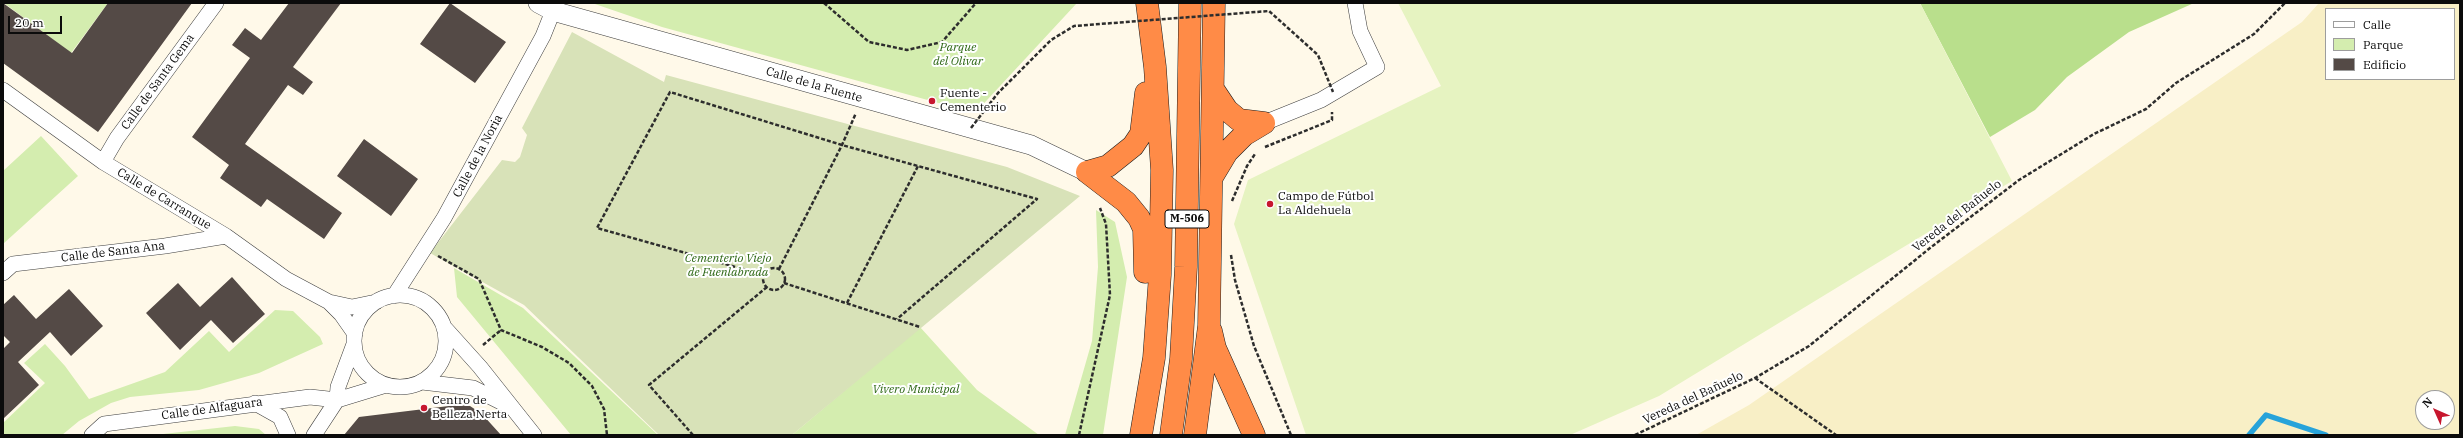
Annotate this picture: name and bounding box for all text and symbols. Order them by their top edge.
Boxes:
scale bar [10,8,64,34]
legend [2325,8,2455,80]
text: 20 m [15,15,44,30]
text: Calle [2363,17,2391,32]
street label: Calle de Santa Gema [118,31,198,133]
text: Parque [2363,37,2403,52]
park label: Parque del Olivar [933,41,983,69]
text: Edificio [2363,57,2406,72]
street label: Calle de la Fuente [764,64,864,106]
place label: Fuente - Cementerio [940,87,1006,115]
marker: Fuente - Cementerio [927,96,937,106]
street label: Calle de la Noria [450,112,506,200]
street label: Calle de Carranque [114,165,214,233]
street label: Vereda del Bañuelo [1910,177,2004,255]
place label: Campo de Fútbol La Aldehuela [1278,190,1374,218]
marker: Campo de Fútbol La Aldehuela [1265,199,1275,209]
road number: M-506 [1165,210,1209,228]
street label: Calle de Santa Ana [60,238,166,266]
park label: Cementerio Viejo de Fuenlabrada [685,252,771,280]
street label: Vereda del Bañuelo [1641,368,1745,428]
park label: Vivero Municipal [873,383,959,397]
north arrow [2415,390,2455,430]
place label: Centro de Belleza Nerta [432,394,507,422]
text: N [2419,394,2435,410]
street label: Calle de Alfaguara [161,395,263,423]
marker: Centro de Belleza Nerta [419,403,429,413]

